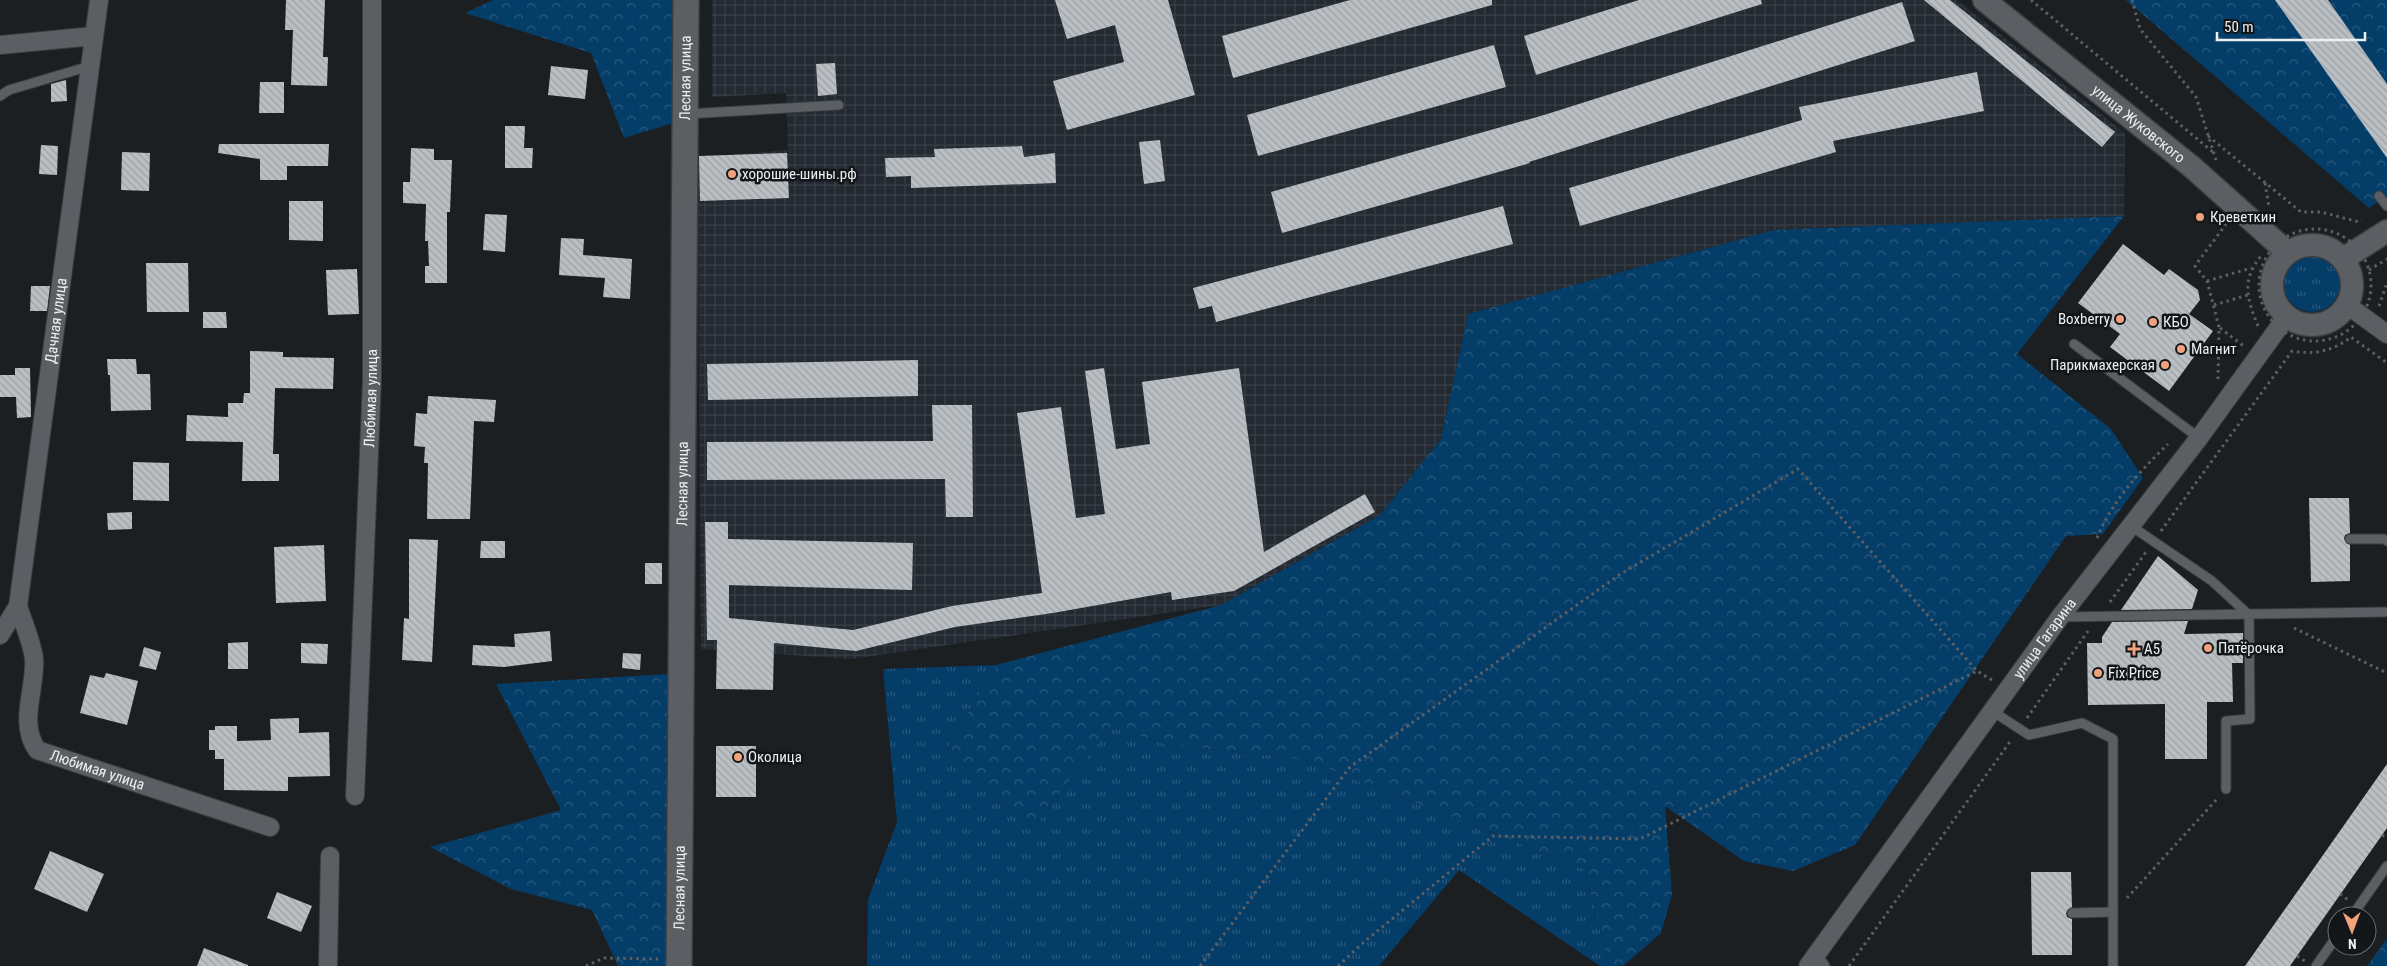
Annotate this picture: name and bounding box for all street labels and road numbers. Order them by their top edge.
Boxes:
street label: Лесная улица [676,35,695,121]
street label: улица Жуковского [2088,81,2189,167]
street label: Дачная улица [42,277,71,365]
street label: Любимая улица [360,349,381,448]
street label: Лесная улица [673,441,692,527]
street label: улица Гагарина [2009,595,2080,682]
street label: Любимая улица [48,746,147,794]
street label: Лесная улица [670,845,689,931]

